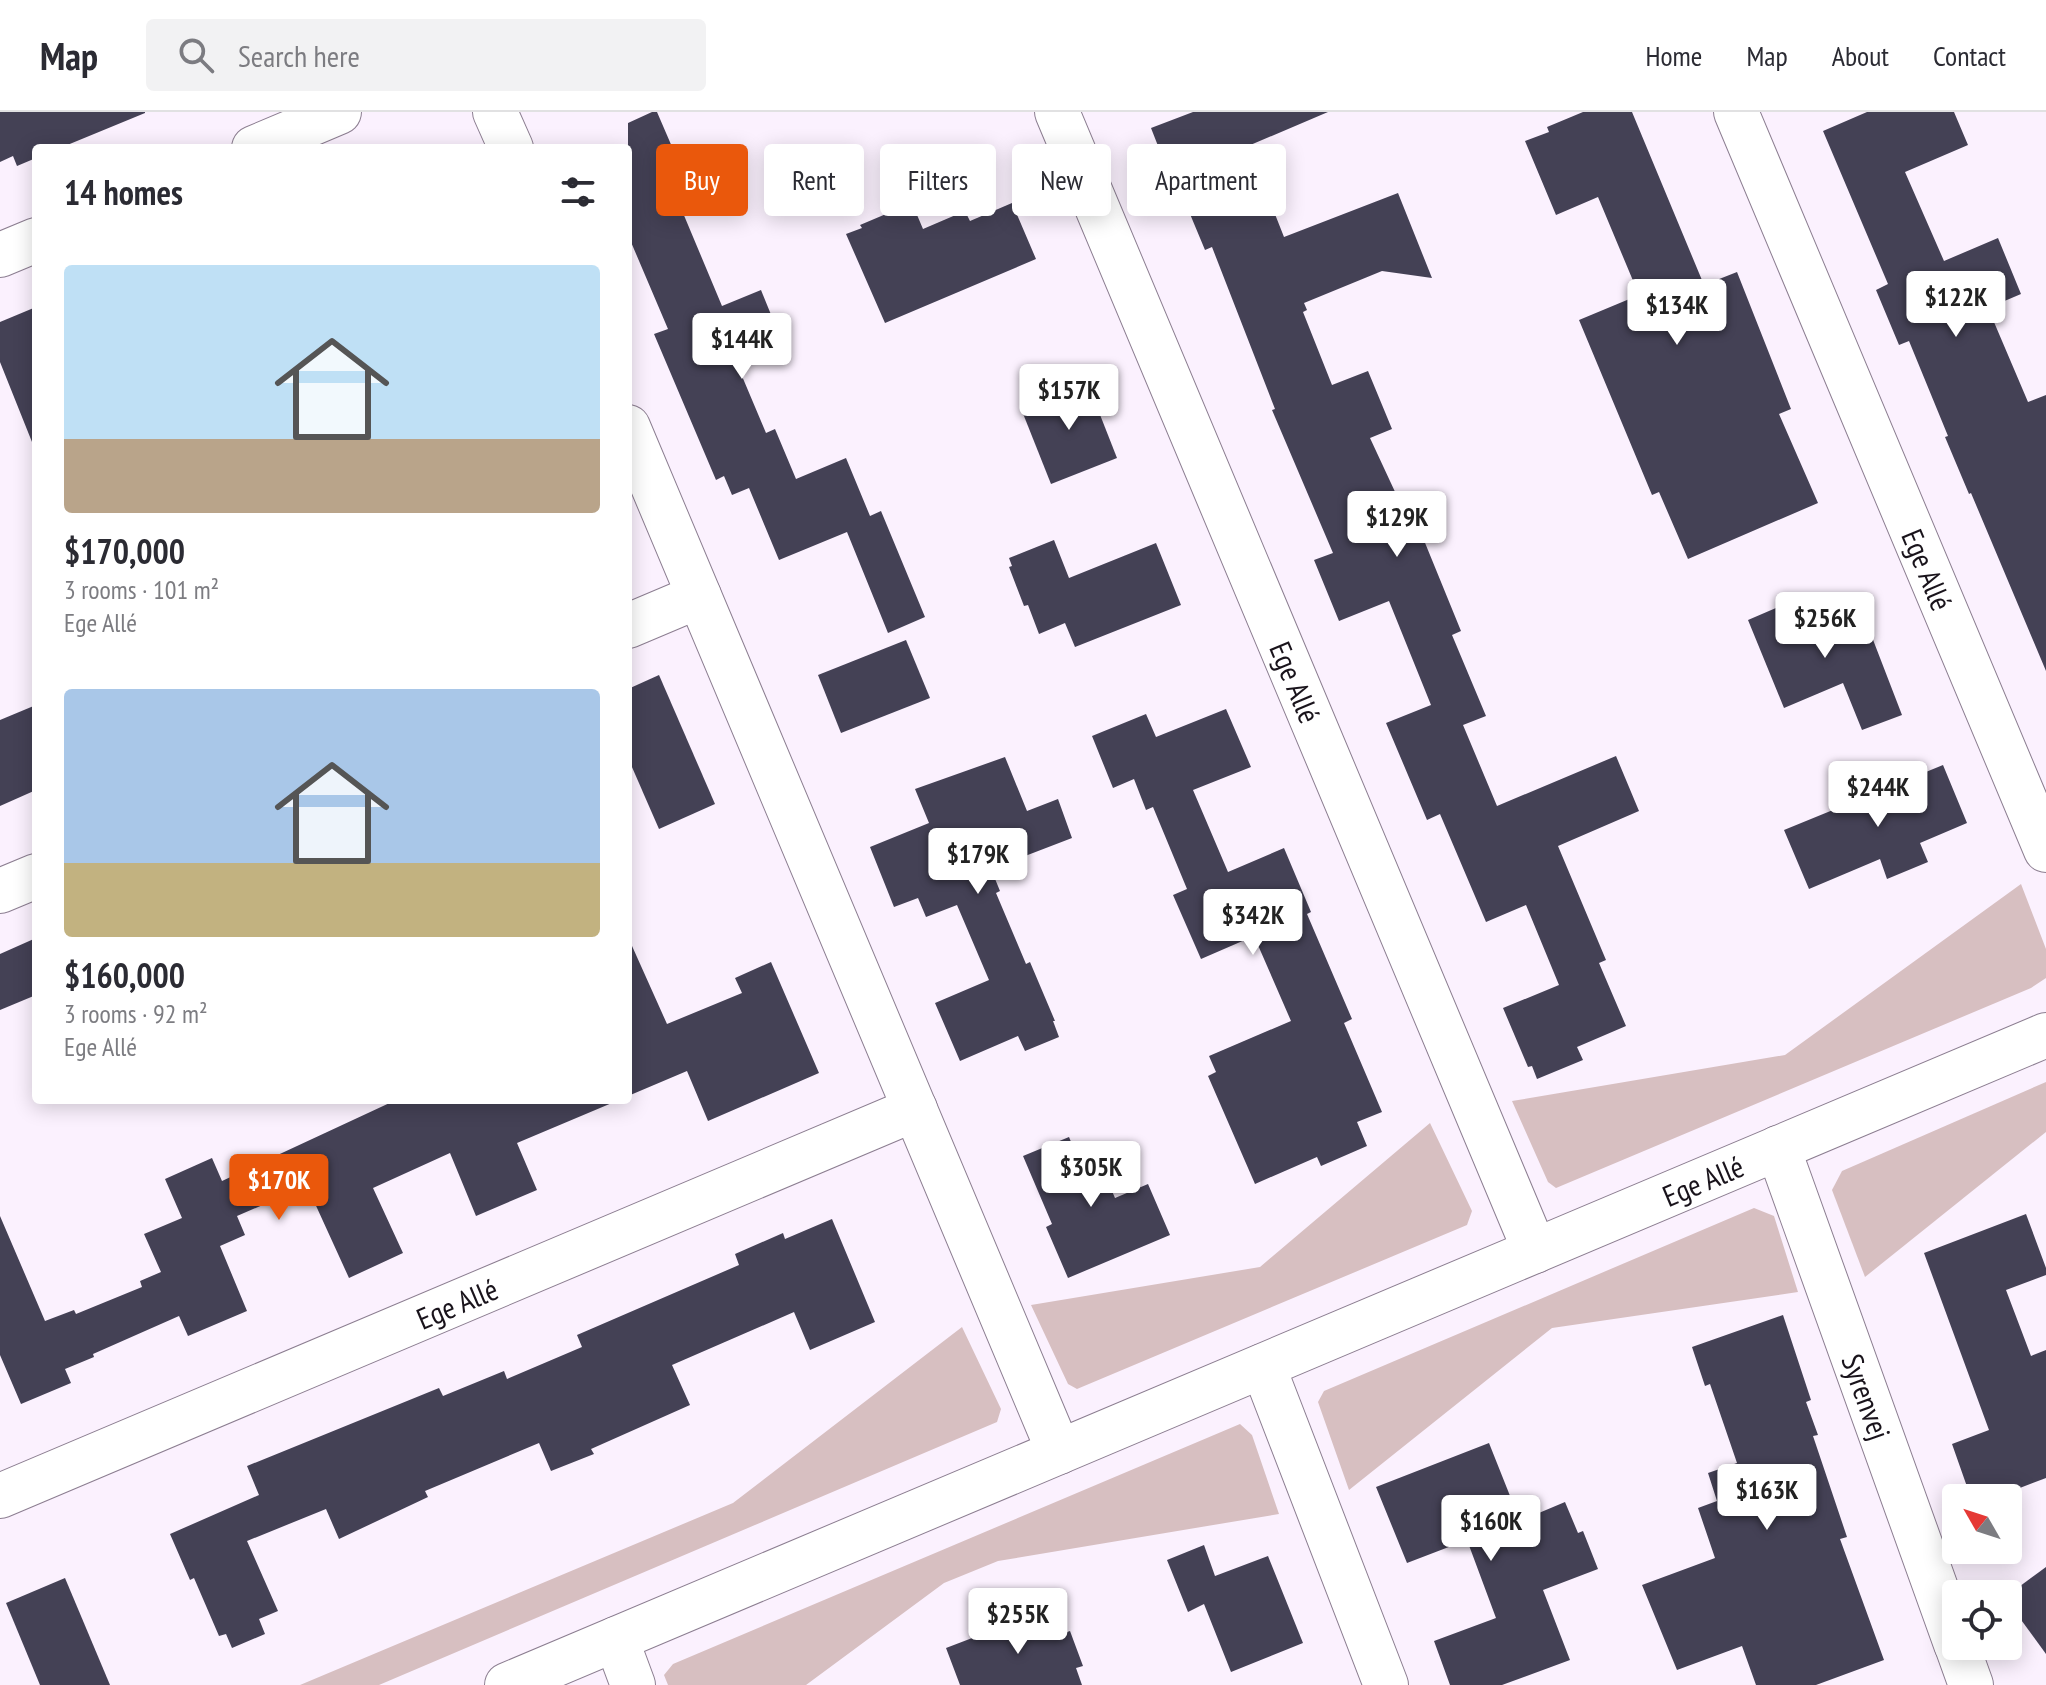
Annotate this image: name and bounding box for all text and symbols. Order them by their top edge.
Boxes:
search box [146,19,706,91]
text: Map [40,31,98,80]
icon: search [174,33,218,77]
text: Search here [238,36,360,75]
text: Home [1646,37,1702,74]
text: Map [1746,37,1788,74]
text: About [1832,37,1889,74]
text: Contact [1933,37,2006,74]
chip: Buy [656,144,748,216]
chip: Rent [764,144,864,216]
chip: Filters [880,144,996,216]
chip: New [1012,144,1111,216]
chip: Apartment [1127,144,1286,216]
text: 14 homes [64,170,183,214]
icon: filters [556,170,600,214]
pin: $122K [1900,271,2012,339]
pin: $134K [1621,279,1733,347]
text: $122K [1924,280,1988,313]
text: $134K [1645,288,1709,321]
pin: $144K [686,313,798,381]
icon: home [260,317,404,461]
text: $144K [710,322,774,355]
pin: $157K [1013,364,1125,432]
text: $157K [1037,373,1101,406]
pin: $129K [1341,491,1453,559]
text: $129K [1365,500,1429,533]
street label: Ege Allé [1894,523,1962,616]
text: $170,000 [64,529,185,573]
text: 3 rooms · 101 m² [64,573,219,606]
pin: $256K [1769,592,1881,660]
text: $256K [1793,601,1857,634]
text: Ege Allé [64,606,137,639]
street label: Ege Allé [1262,635,1330,728]
icon: home [260,741,404,885]
pin: $244K [1822,761,1934,829]
text: $244K [1846,770,1910,803]
pin: $179K [922,828,1034,896]
text: $179K [946,837,1010,870]
pin: $342K [1197,889,1309,957]
text: $342K [1221,898,1285,931]
text: $160,000 [64,953,185,997]
text: 3 rooms · 92 m² [64,997,208,1030]
text: Ege Allé [64,1030,137,1063]
pin: $305K [1035,1141,1147,1209]
street label: Ege Allé [1656,1146,1749,1214]
text: $305K [1059,1150,1123,1183]
pin: $170K [223,1154,335,1222]
text: $170K [247,1163,311,1196]
street label: Ege Allé [410,1268,503,1337]
street label: Syrenvej [1834,1348,1900,1445]
pin: $163K [1711,1464,1823,1532]
text: $163K [1735,1473,1799,1506]
north arrow [1942,1484,2022,1564]
map controls [1942,1484,2022,1660]
pin: $160K [1435,1495,1547,1563]
text: $160K [1459,1504,1523,1537]
button: locate [1942,1580,2022,1660]
pin: $255K [962,1588,1074,1656]
text: $255K [986,1597,1050,1630]

